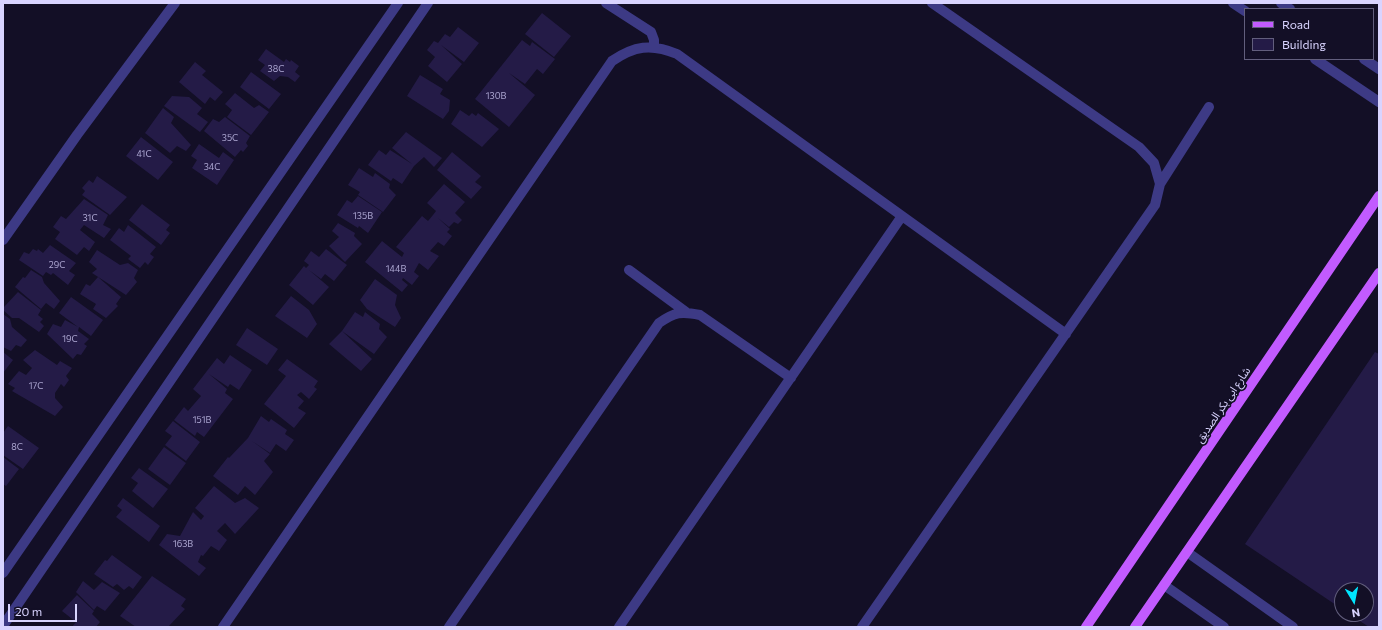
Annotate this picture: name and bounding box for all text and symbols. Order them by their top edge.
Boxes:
legend [1244,8,1374,60]
text: Road [1282,17,1310,31]
text: Building [1282,37,1326,51]
house number: 38C [268,64,284,74]
house number: 130B [486,91,506,101]
house number: 35C [222,133,238,143]
house number: 41C [136,149,152,159]
house number: 34C [204,162,220,172]
house number: 135B [353,211,373,221]
house number: 31C [82,213,98,223]
house number: 29C [49,260,65,270]
house number: 144B [386,264,406,274]
house number: 19C [62,334,78,344]
street label: شارع ابى بكر الصديق [1193,365,1253,445]
house number: 17C [29,381,43,391]
house number: 151B [193,415,211,425]
house number: 8C [11,442,23,452]
house number: 163B [173,539,193,549]
north arrow [1334,582,1374,622]
scale bar [10,596,79,622]
text: 20 m [15,604,42,618]
text: N [1351,606,1361,620]

